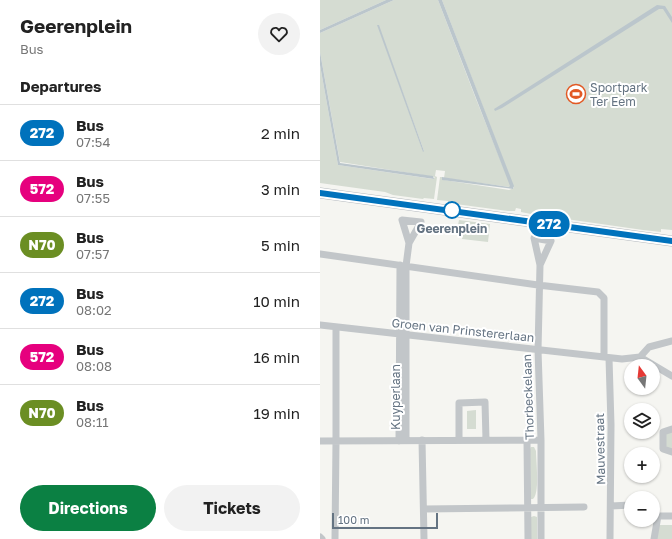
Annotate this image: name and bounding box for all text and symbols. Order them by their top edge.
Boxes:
button: heart [258,13,300,55]
text: Geerenplein [20,14,132,37]
text: Bus [20,41,43,57]
text: Departures [20,77,101,95]
place label: Sportpark Ter Eem [590,80,648,109]
sports icon: Sportpark Ter Eem [565,83,587,105]
text: Bus [76,116,104,134]
text: 272 [30,124,54,141]
text: 2 min [261,124,300,142]
text: 07:54 [76,134,110,150]
text: Bus [76,172,104,190]
text: 572 [30,180,54,197]
text: 3 min [261,180,300,198]
text: 07:55 [76,190,110,206]
marker: Geerenplein [443,201,461,219]
line badge: 272 [526,211,572,237]
text: 272 [537,215,561,232]
place label: Geerenplein [417,221,487,236]
text: Bus [76,228,104,246]
text: N70 [28,236,56,253]
text: 5 min [261,236,300,254]
text: 07:57 [76,246,109,262]
text: Bus [76,284,104,302]
text: 272 [30,292,54,309]
text: 10 min [253,292,300,310]
text: 08:02 [76,302,112,318]
street label: Groen van Prinstererlaan [391,315,535,345]
text: Bus [76,340,104,358]
text: 572 [30,348,54,365]
text: 16 min [253,348,300,366]
street label: Thorbeckelaan [519,354,537,440]
text: 08:08 [76,358,112,374]
north arrow [624,359,660,395]
map controls [624,359,660,527]
street label: Kuyperlaan [388,364,403,430]
text: Bus [76,396,104,414]
button: layers [624,403,660,439]
text: N70 [28,404,56,421]
text: 19 min [253,404,300,422]
street label: Mauvestraat [592,413,608,485]
text: 08:11 [76,414,109,430]
button: + [624,447,660,483]
button: Directions [20,485,156,531]
button: Tickets [164,485,300,531]
button: − [624,491,660,527]
scale bar [332,511,438,530]
text: 100 m [338,513,369,526]

